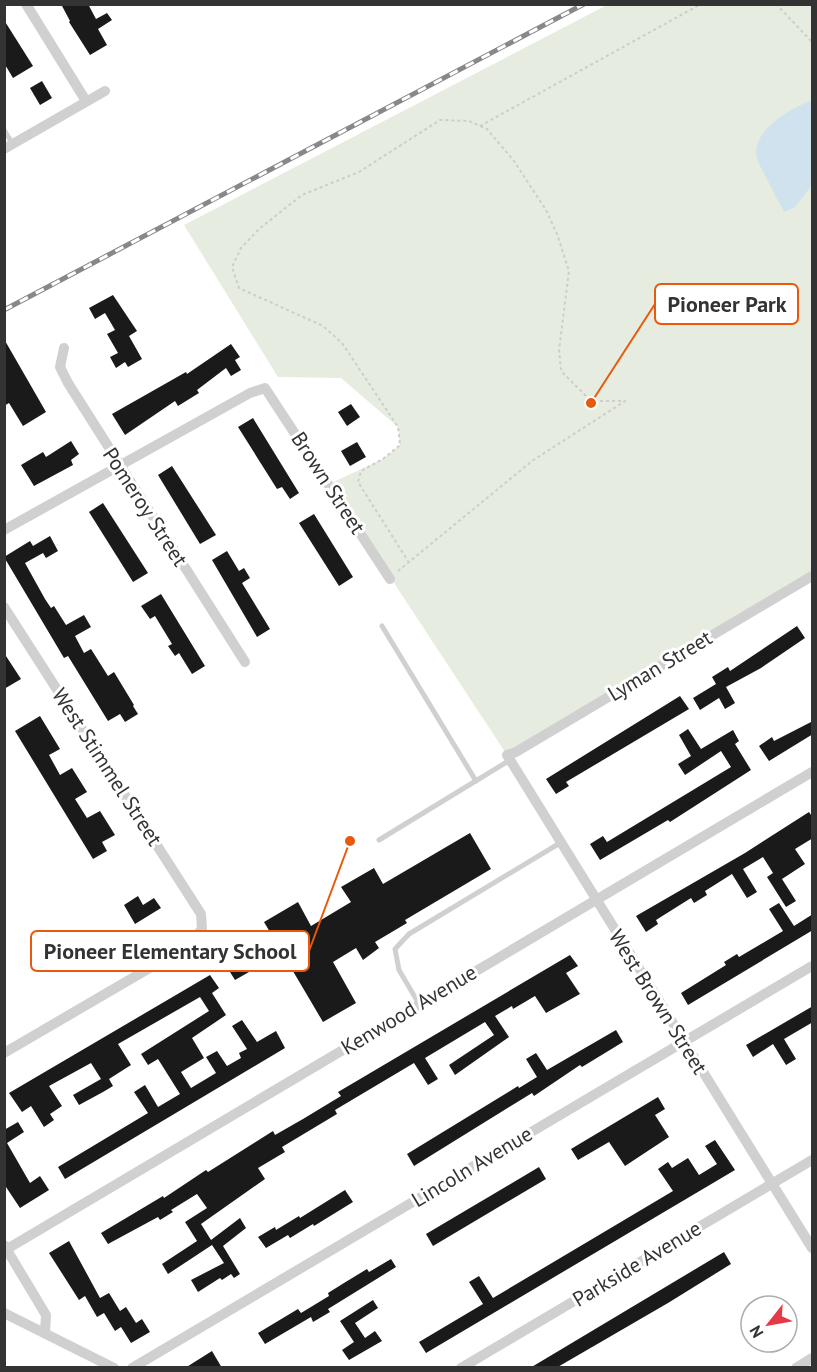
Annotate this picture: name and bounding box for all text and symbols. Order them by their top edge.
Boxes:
callout: Pioneer Park [655,284,798,324]
text: Pioneer Park [667,290,787,318]
street label: Brown Street [285,426,371,539]
street label: Pomeroy Street [97,442,194,571]
street label: Lyman Street [603,624,717,707]
street label: West Stimmel Street [46,683,169,851]
street label: West Brown Street [603,924,714,1079]
callout: Pioneer Elementary School [31,931,309,971]
text: Pioneer Elementary School [44,937,297,965]
street label: Kenwood Avenue [336,958,481,1061]
street label: Lincoln Avenue [406,1120,537,1213]
street label: Parkside Avenue [567,1215,706,1313]
north arrow [739,1294,799,1354]
text: N [745,1322,767,1341]

